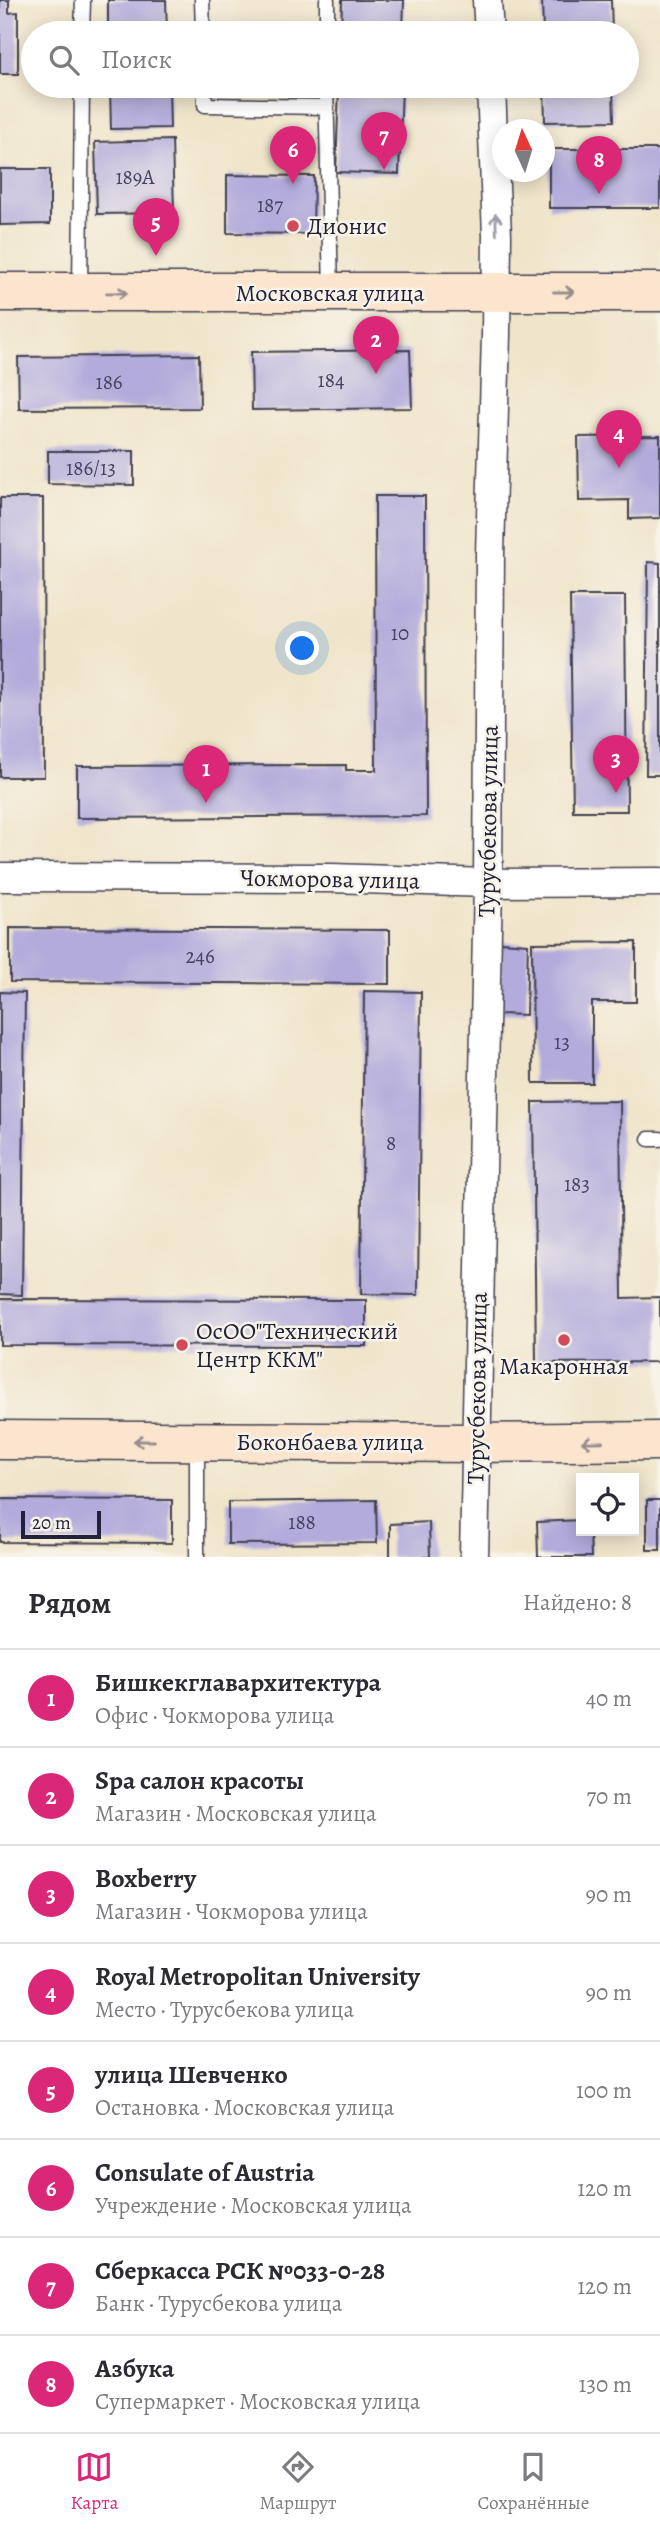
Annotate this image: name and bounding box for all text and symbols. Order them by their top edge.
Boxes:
search box [21,21,639,98]
icon: search [45,41,83,79]
text: Поиск [101,42,172,77]
pin: 7 [361,112,407,170]
north arrow [492,119,555,182]
pin: 6 [270,126,316,184]
pin: 8 [576,136,622,194]
house number: 189А [115,163,155,191]
house number: 187 [257,191,283,219]
pin: 5 [133,198,179,256]
place label: Дионис [307,210,387,242]
one-way arrow [490,213,503,236]
marker: Дионис [285,218,301,234]
street label: Московская улица [236,277,424,309]
one-way arrow [553,285,576,299]
one-way arrow [105,286,128,300]
pin: 2 [353,316,399,374]
house number: 184 [318,366,344,394]
house number: 186 [95,368,123,396]
pin: 4 [596,410,642,468]
house number: 186/13 [66,454,116,482]
house number: 10 [391,619,409,647]
your location [285,631,319,665]
street label: Турусбекова улица [470,725,506,917]
pin: 3 [593,735,639,793]
pin: 1 [183,745,229,803]
street label: Чокморова улица [240,861,420,897]
house number: 246 [185,942,215,970]
house number: 13 [554,1028,570,1056]
house number: 8 [386,1129,396,1157]
house number: 183 [564,1170,590,1198]
street label: Турусбекова улица [459,1292,495,1484]
place label: ОсОО"Технический Центр ККМ" [196,1315,398,1375]
marker: Макаронная [556,1332,572,1348]
marker: ОсОО"Технический Центр ККМ" [174,1337,190,1353]
place label: Макаронная [499,1350,629,1382]
street label: Боконбаева улица [236,1426,424,1458]
one-way arrow [133,1434,156,1448]
one-way arrow [581,1435,604,1449]
map controls [576,1473,639,1536]
button: locate [576,1473,639,1536]
scale bar [21,1508,102,1540]
house number: 188 [288,1508,316,1536]
text: 20 m [32,1510,71,1536]
text: Рядом [28,1583,111,1623]
text: Найдено: 8 [523,1587,632,1618]
text: Бишкекглавархитектура [95,1665,381,1700]
text: 1 [47,1683,55,1714]
text: 40 m [586,1683,632,1714]
text: Офис · Чокморова улица [95,1700,334,1731]
text: Spa салон красоты [95,1763,304,1798]
text: 2 [45,1781,57,1812]
text: 70 m [586,1781,632,1812]
text: Магазин · Московская улица [95,1798,377,1829]
text: Boxberry [95,1861,196,1896]
text: 3 [46,1879,56,1910]
text: 90 m [586,1879,632,1910]
text: Магазин · Чокморова улица [95,1896,368,1927]
text: Royal Metropolitan University [95,1959,420,1994]
text: 4 [46,1977,56,2008]
text: 90 m [586,1977,632,2008]
text: Место · Турусбекова улица [95,1994,354,2025]
text: улица Шевченко [95,2057,288,2092]
text: 5 [46,2075,56,2106]
text: 100 m [576,2075,632,2106]
text: Остановка · Московская улица [95,2092,394,2123]
text: Consulate of Austria [95,2155,315,2190]
text: 6 [46,2173,56,2204]
text: 120 m [577,2173,632,2204]
text: Учреждение · Московская улица [95,2190,412,2221]
text: Сберкасса РСК №033-0-28 [95,2253,385,2288]
text: 7 [46,2271,56,2302]
text: 120 m [577,2271,632,2302]
text: Банк · Турусбекова улица [95,2288,342,2319]
text: Азбука [95,2351,174,2386]
text: 8 [45,2369,57,2400]
text: 130 m [579,2369,632,2400]
text: Супермаркет · Московская улица [95,2386,420,2417]
tab: Карта [71,2448,118,2516]
tab: Маршрут [259,2448,336,2516]
tab: Сохранённые [477,2448,589,2516]

